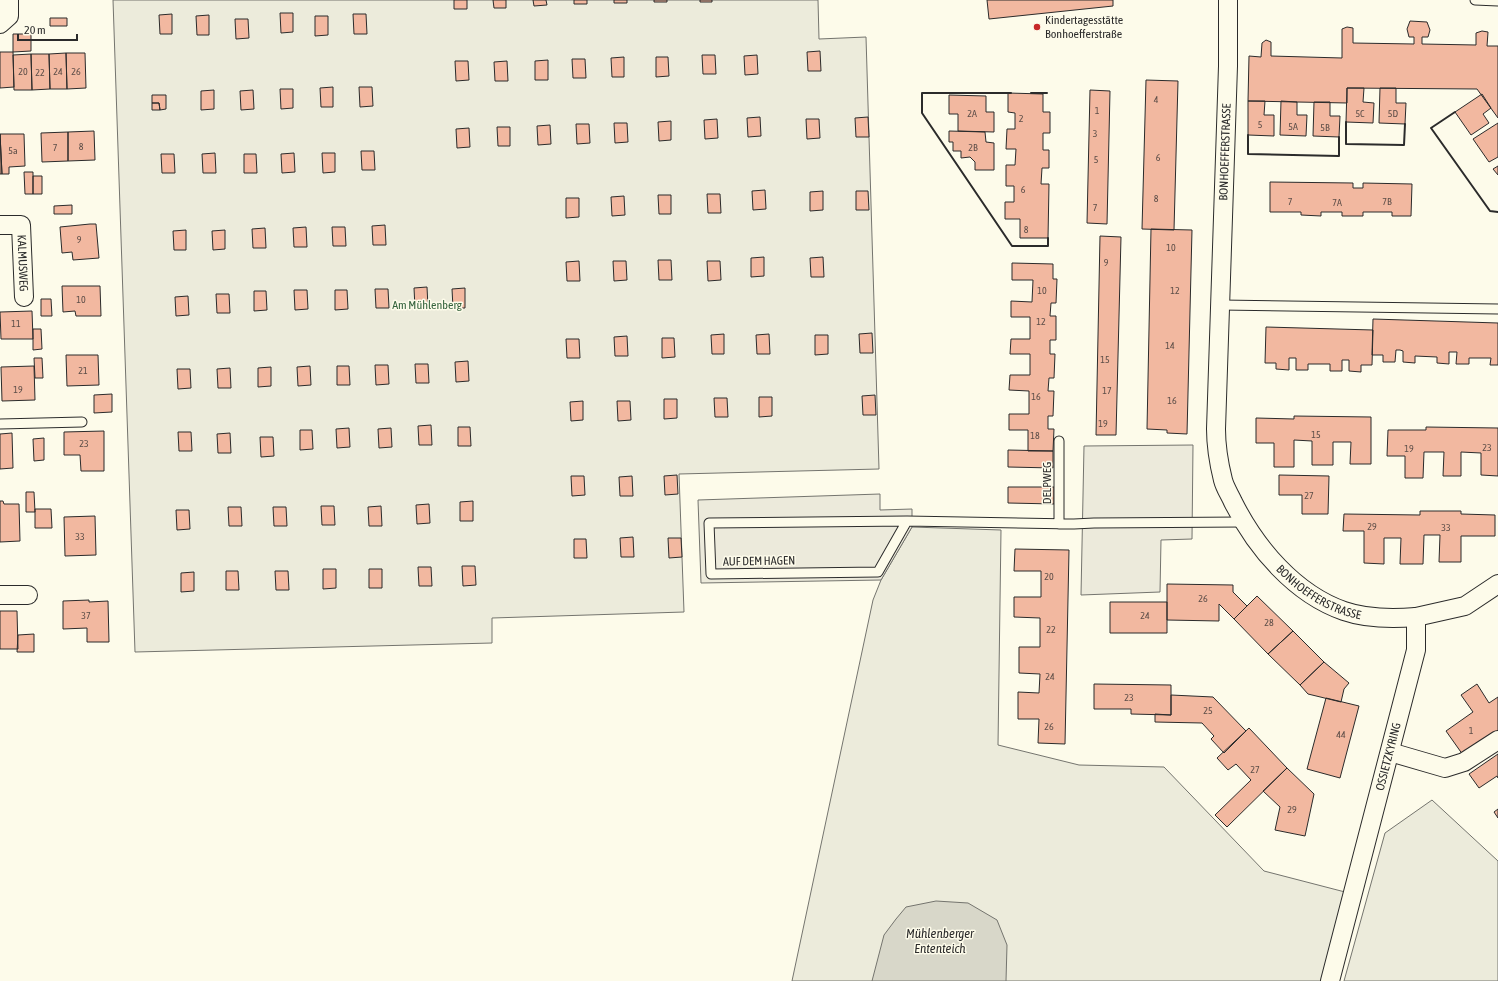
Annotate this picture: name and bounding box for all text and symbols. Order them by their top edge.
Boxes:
place label: Kindertagesstätte Bonhoefferstraße [1045,13,1123,41]
scale bar [18,16,77,42]
marker: Kindertagesstätte Bonhoefferstraße [1032,22,1042,32]
text: 20 m [24,23,46,37]
house number: 20 [18,66,28,77]
house number: 24 [53,66,63,77]
house number: 26 [71,66,81,77]
house number: 22 [35,67,45,78]
house number: 4 [1154,94,1159,105]
street label: BONHOEFFERSTRASSE [1216,103,1234,201]
house number: 1 [1095,105,1100,116]
house number: 2A [967,108,977,119]
house number: 5C [1355,108,1365,119]
house number: 5D [1388,108,1399,119]
house number: 2 [1019,113,1024,124]
house number: 5 [1258,119,1263,130]
house number: 5A [1288,121,1298,132]
house number: 5B [1320,122,1330,133]
house number: 3 [1093,128,1098,139]
house number: 8 [79,141,84,152]
house number: 7 [53,142,58,153]
house number: 2B [968,142,978,153]
house number: 5a [8,145,18,156]
house number: 6 [1156,152,1161,163]
house number: 5 [1094,154,1099,165]
house number: 6 [1021,184,1026,195]
house number: 8 [1154,193,1159,204]
house number: 7 [1288,196,1293,207]
house number: 7B [1382,196,1392,207]
house number: 7A [1332,197,1342,208]
house number: 7 [1093,202,1098,213]
house number: 8 [1024,224,1029,235]
street label: KALMUSWEG [14,234,31,292]
house number: 9 [77,234,82,245]
house number: 10 [1166,242,1176,253]
house number: 9 [1104,257,1109,268]
house number: 10 [1037,285,1047,296]
house number: 12 [1170,285,1180,296]
house number: 10 [76,294,86,305]
park label: Am Mühlenberg [392,298,463,312]
house number: 12 [1036,316,1046,327]
house number: 11 [11,318,21,329]
house number: 14 [1165,340,1175,351]
house number: 15 [1100,354,1110,365]
house number: 21 [78,365,88,376]
house number: 19 [13,384,23,395]
house number: 17 [1102,385,1112,396]
house number: 16 [1031,391,1041,402]
house number: 16 [1167,395,1177,406]
house number: 19 [1098,418,1108,429]
house number: 15 [1311,429,1321,440]
house number: 18 [1030,430,1040,441]
house number: 23 [79,438,89,449]
house number: 23 [1482,442,1492,453]
house number: 19 [1404,443,1414,454]
street label: DELPWEG [1040,462,1054,504]
house number: 27 [1304,490,1314,501]
house number: 29 [1367,521,1377,532]
house number: 33 [1441,522,1451,533]
house number: 33 [75,531,85,542]
street label: AUF DEM HAGEN [723,553,795,569]
street label: BONHOEFFERSTRASSE [1273,562,1362,622]
house number: 20 [1044,571,1054,582]
house number: 26 [1198,593,1208,604]
house number: 37 [81,610,91,621]
house number: 24 [1140,610,1150,621]
house number: 28 [1264,617,1274,628]
house number: 22 [1046,624,1056,635]
house number: 24 [1045,671,1055,682]
house number: 23 [1124,692,1134,703]
house number: 25 [1203,705,1213,716]
house number: 26 [1044,721,1054,732]
street label: OSSIETZKYRING [1373,721,1404,792]
house number: 1 [1469,725,1474,736]
house number: 44 [1336,729,1346,740]
house number: 27 [1250,764,1260,775]
house number: 29 [1287,804,1297,815]
water label: Mühlenberger Ententeich [906,926,975,956]

